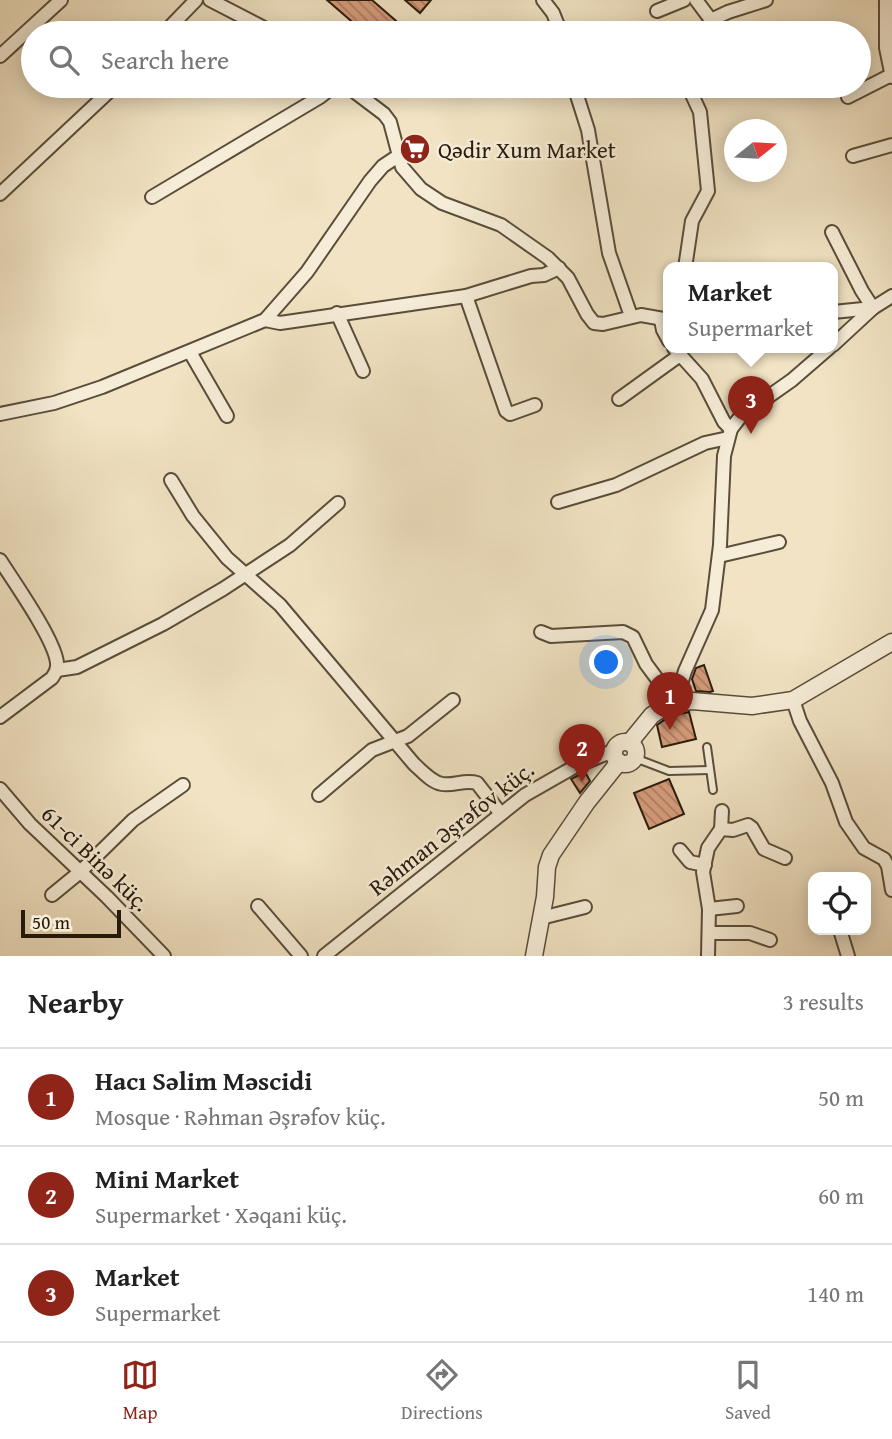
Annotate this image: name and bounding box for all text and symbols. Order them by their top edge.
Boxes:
search box [21,21,871,98]
text: Search here [101,40,229,79]
icon: search [45,41,83,79]
north arrow [724,119,787,182]
supermarket icon: Qədir Xum Market [398,132,432,166]
place label: Qədir Xum Market [438,133,616,166]
popup [663,262,838,353]
text: Market [688,272,772,311]
text: Supermarket [688,311,813,344]
pin: 3 [728,376,774,434]
your location [589,645,623,679]
pin: 1 [647,672,693,730]
pin: 2 [559,724,605,782]
street label: Rəhman Əşrəfov küç. [361,753,541,903]
street label: 61-ci Binə küç. [34,798,158,918]
map controls [808,872,871,935]
button: locate [808,872,871,935]
scale bar [21,907,121,939]
text: 50 m [32,908,70,936]
text: Nearby [28,980,124,1024]
text: 3 results [783,985,864,1018]
text: Hacı Səlim Məscidi [95,1061,312,1100]
text: 1 [45,1081,57,1114]
text: 50 m [818,1081,864,1114]
text: Mosque · Rəhman Əşrəfov küç. [95,1100,386,1133]
text: Mini Market [95,1159,239,1198]
text: 2 [45,1179,57,1212]
text: 60 m [818,1179,864,1212]
text: Supermarket · Xəqani küç. [95,1198,347,1231]
text: Market [95,1257,180,1296]
text: 3 [45,1277,57,1310]
text: 140 m [807,1277,864,1310]
text: Supermarket [95,1296,221,1329]
tab: Map [121,1356,159,1426]
tab: Directions [401,1356,483,1426]
tab: Saved [725,1356,771,1426]

